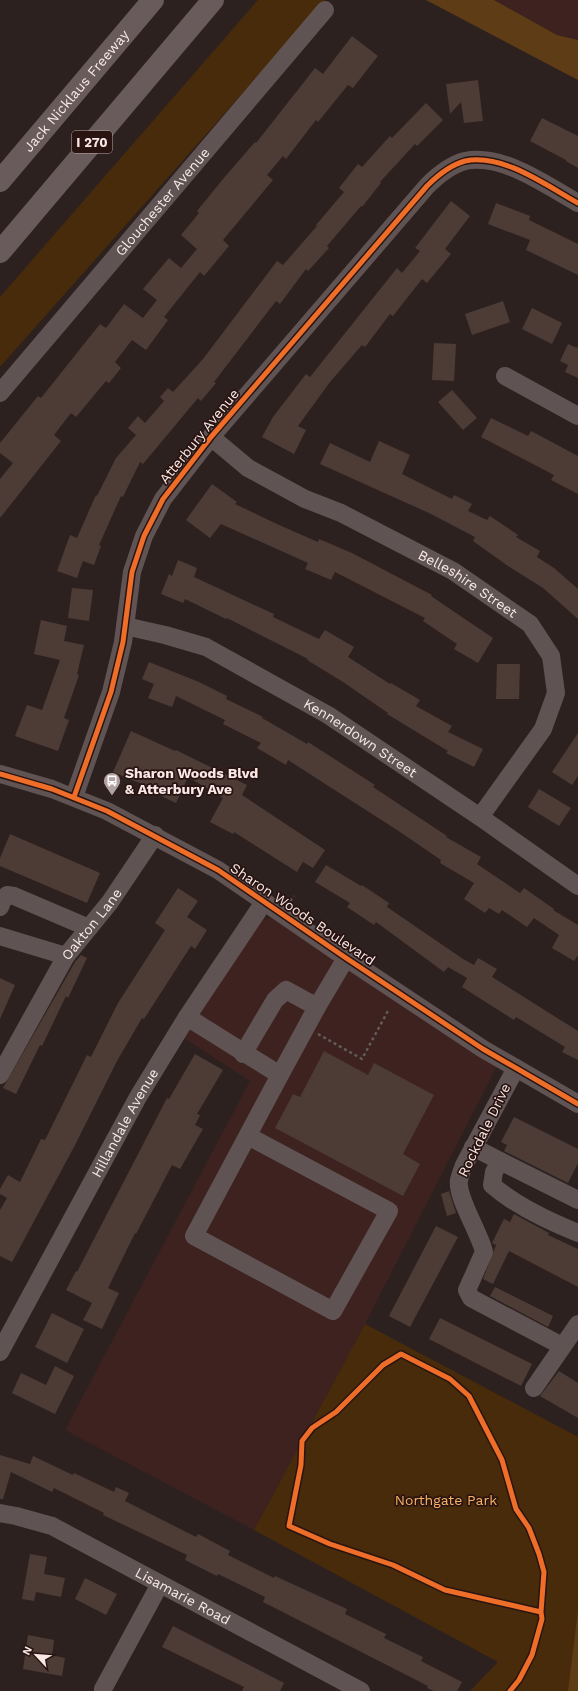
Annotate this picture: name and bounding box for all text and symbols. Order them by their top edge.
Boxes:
street label: Jack Nicklaus Freeway [20,26,133,155]
road number: I 270 [72,131,112,153]
street label: Glouchester Avenue [112,144,213,259]
street label: Atterbury Avenue [156,385,242,487]
street label: Belleshire Street [416,546,520,621]
street label: Kennerdown Street [301,695,420,781]
place label: Sharon Woods Blvd & Atterbury Ave [125,765,258,797]
bus stop icon: Sharon Woods Blvd & Atterbury Ave [102,771,122,796]
street label: Sharon Woods Boulevard [228,860,378,968]
street label: Oakton Lane [58,885,125,963]
street label: Hillandale Avenue [88,1065,162,1180]
street label: Rockdale Drive [455,1081,513,1179]
park label: Northgate Park [395,1492,497,1508]
street label: Lisamarie Road [133,1564,233,1628]
north arrow [16,1635,56,1675]
text: N [20,1644,35,1657]

